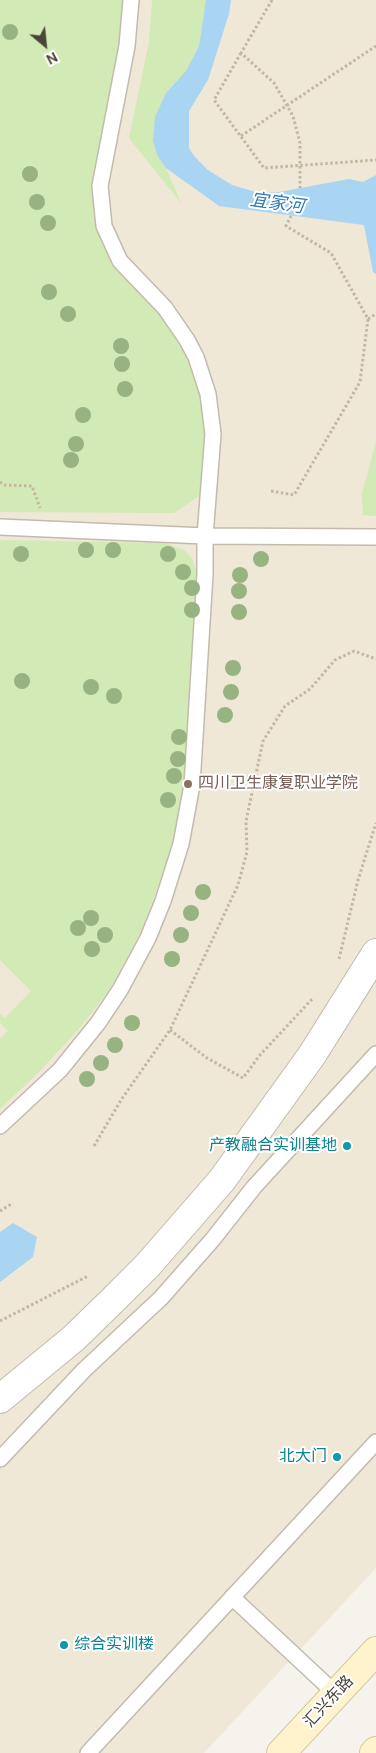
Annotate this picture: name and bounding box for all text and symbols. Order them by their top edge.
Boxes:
north arrow [20,20,70,70]
text: N [43,48,61,69]
water label: 宜家河 [249,190,305,218]
place label: 四川卫生康复职业学院 [198,774,358,794]
marker: 四川卫生康复职业学院 [182,778,194,790]
place label: 产教融合实训基地 [209,1136,337,1156]
marker: 产教融合实训基地 [341,1140,353,1152]
place label: 北大门 [279,1447,327,1467]
marker: 北大门 [331,1451,343,1463]
place label: 综合实训楼 [74,1635,154,1655]
marker: 综合实训楼 [58,1639,70,1651]
street label: 汇兴东路 [300,1672,358,1732]

